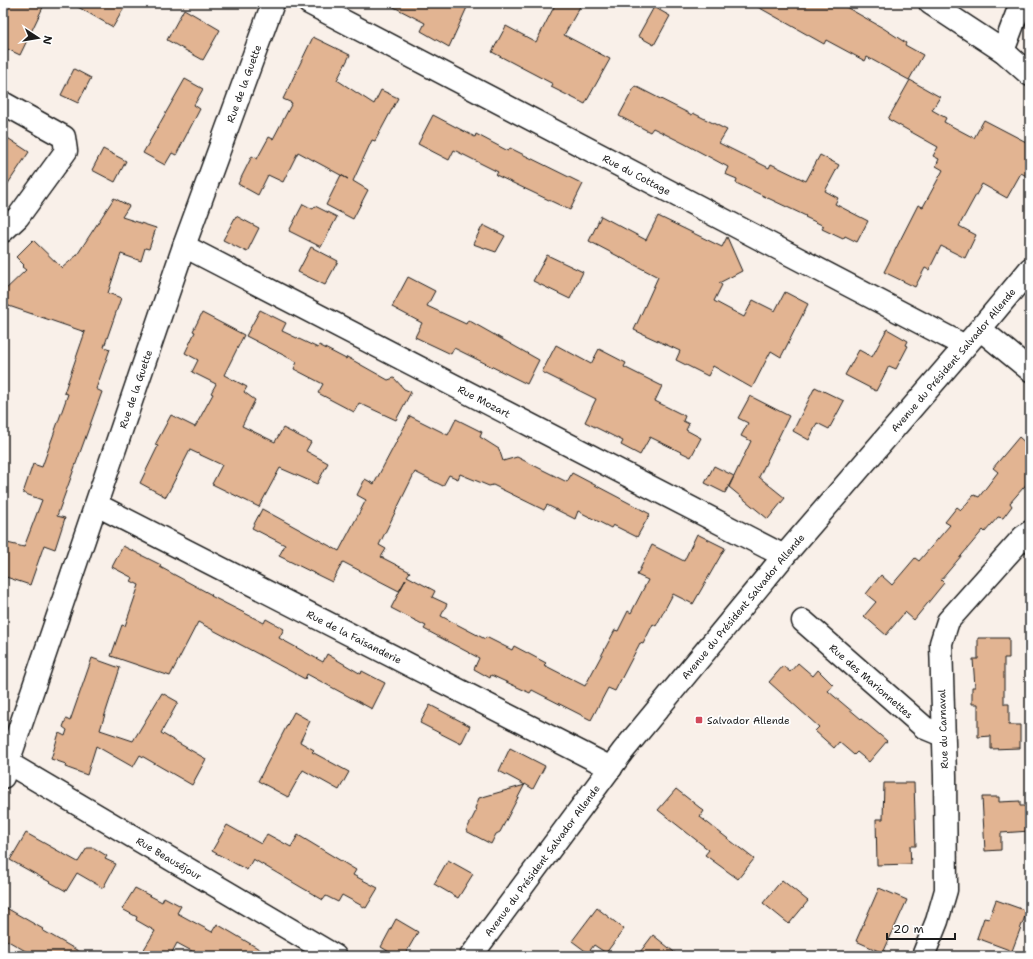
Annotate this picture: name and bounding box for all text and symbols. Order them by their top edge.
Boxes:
north arrow [18,18,58,58]
text: N [39,34,56,46]
street label: Rue de la Guette [223,42,264,124]
street label: Rue du Cottage [601,151,673,198]
street label: Avenue du Président Salvador Allende [888,285,1018,434]
street label: Rue de la Guette [116,348,155,430]
street label: Rue Mozart [456,382,513,420]
street label: Avenue du Président Salvador Allende [679,531,807,682]
street label: Rue de la Faisanderie [305,607,404,666]
street label: Rue des Marionnettes [827,641,916,721]
street label: Rue du Carnaval [935,689,951,769]
place label: Salvador Allende [707,714,790,727]
marker: Salvador Allende [694,715,704,725]
street label: Avenue du Président Salvador Allende [481,782,603,939]
street label: Rue Beauséjour [134,834,205,883]
scale bar [887,915,955,941]
text: 20 m [893,921,924,937]

